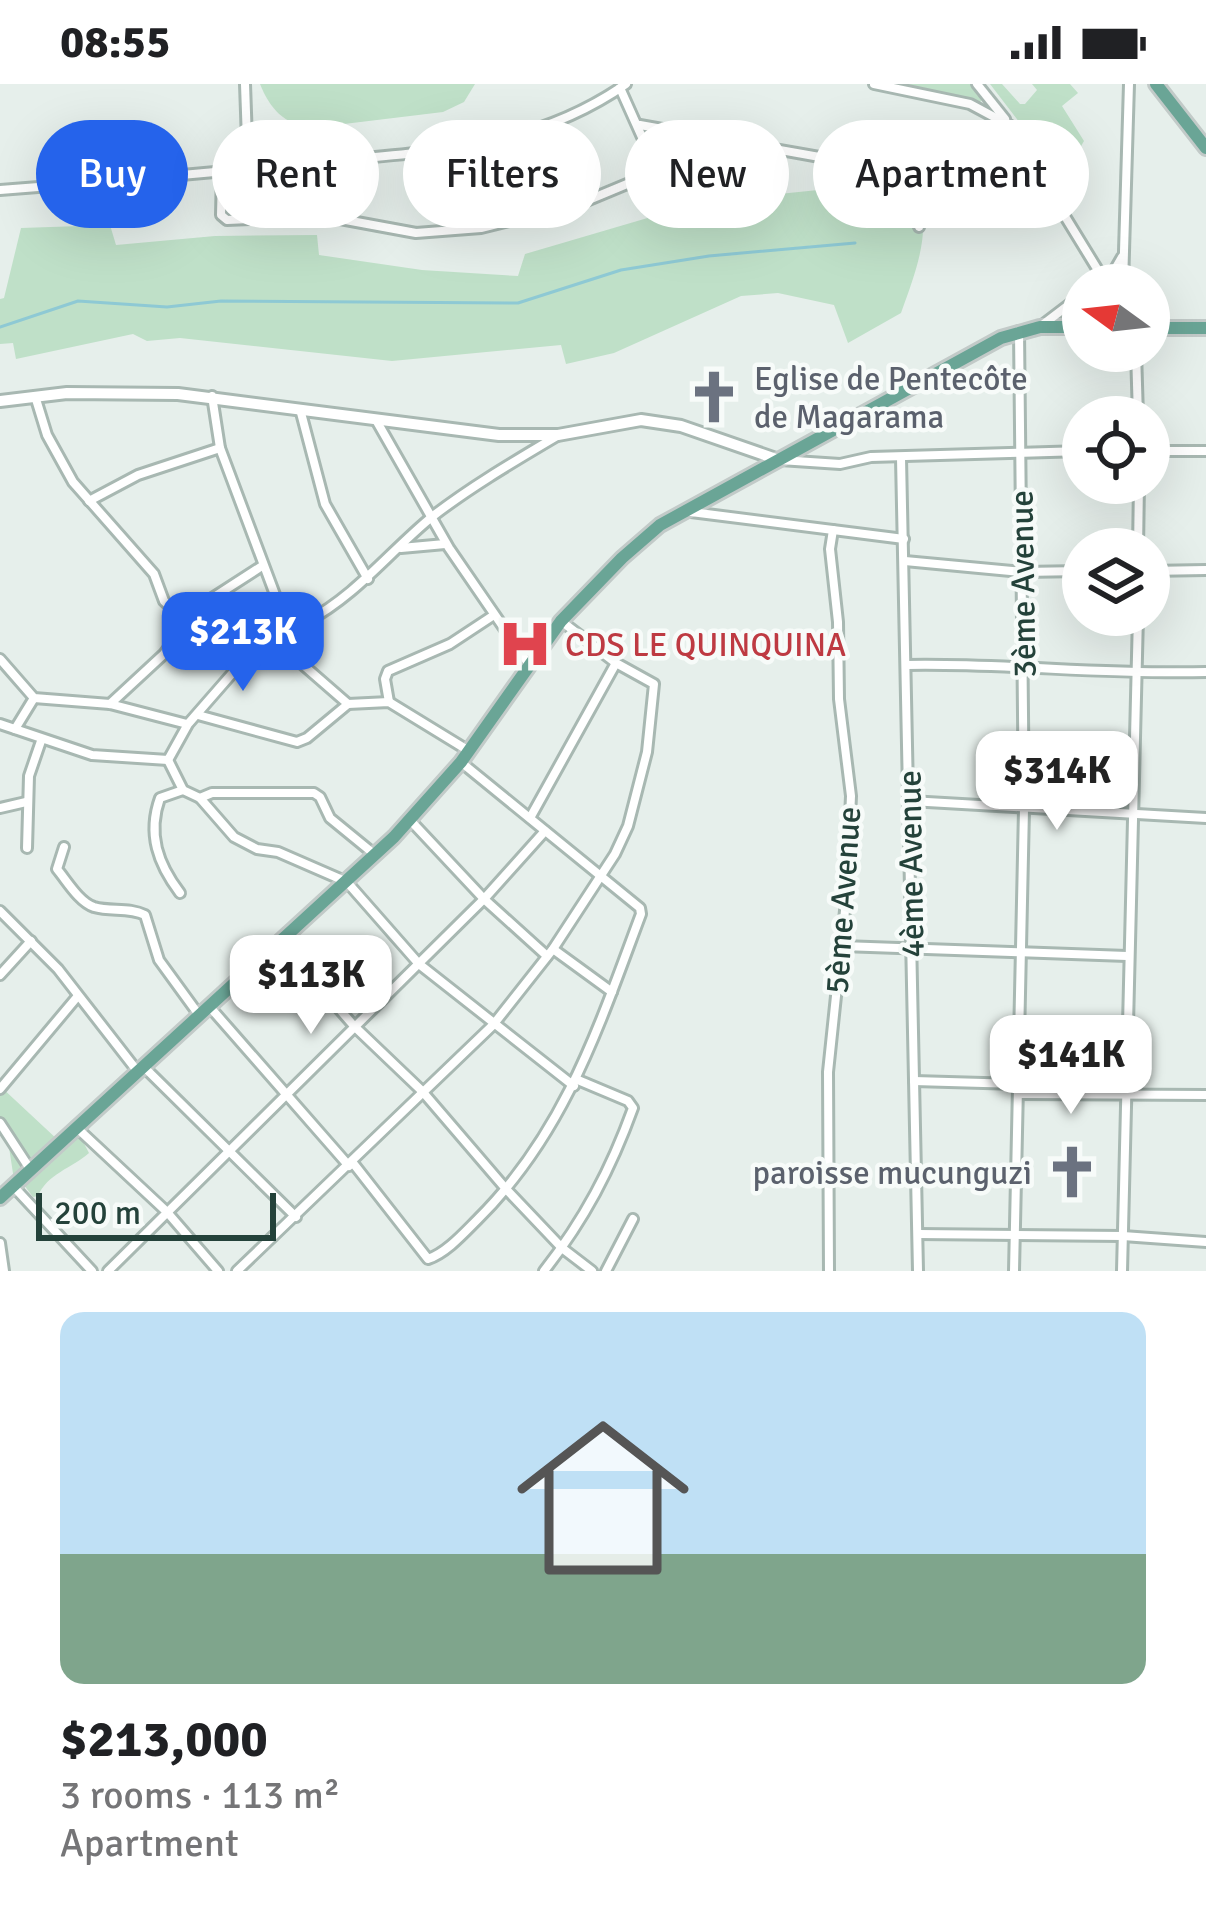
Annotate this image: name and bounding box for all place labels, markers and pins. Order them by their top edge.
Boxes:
place label: Eglise de Pentecôte de Magarama [754,359,1028,438]
church icon: Eglise de Pentecôte de Magarama [685,368,743,426]
pin: $213K [159,592,327,694]
hospital icon: CDS LE QUINQUINA [496,615,554,673]
place label: CDS LE QUINQUINA [565,625,846,666]
pin: $314K [973,731,1141,833]
pin: $113K [227,935,395,1037]
pin: $141K [987,1015,1155,1117]
church icon: paroisse mucunguzi [1043,1143,1101,1201]
place label: paroisse mucunguzi [752,1153,1032,1194]

